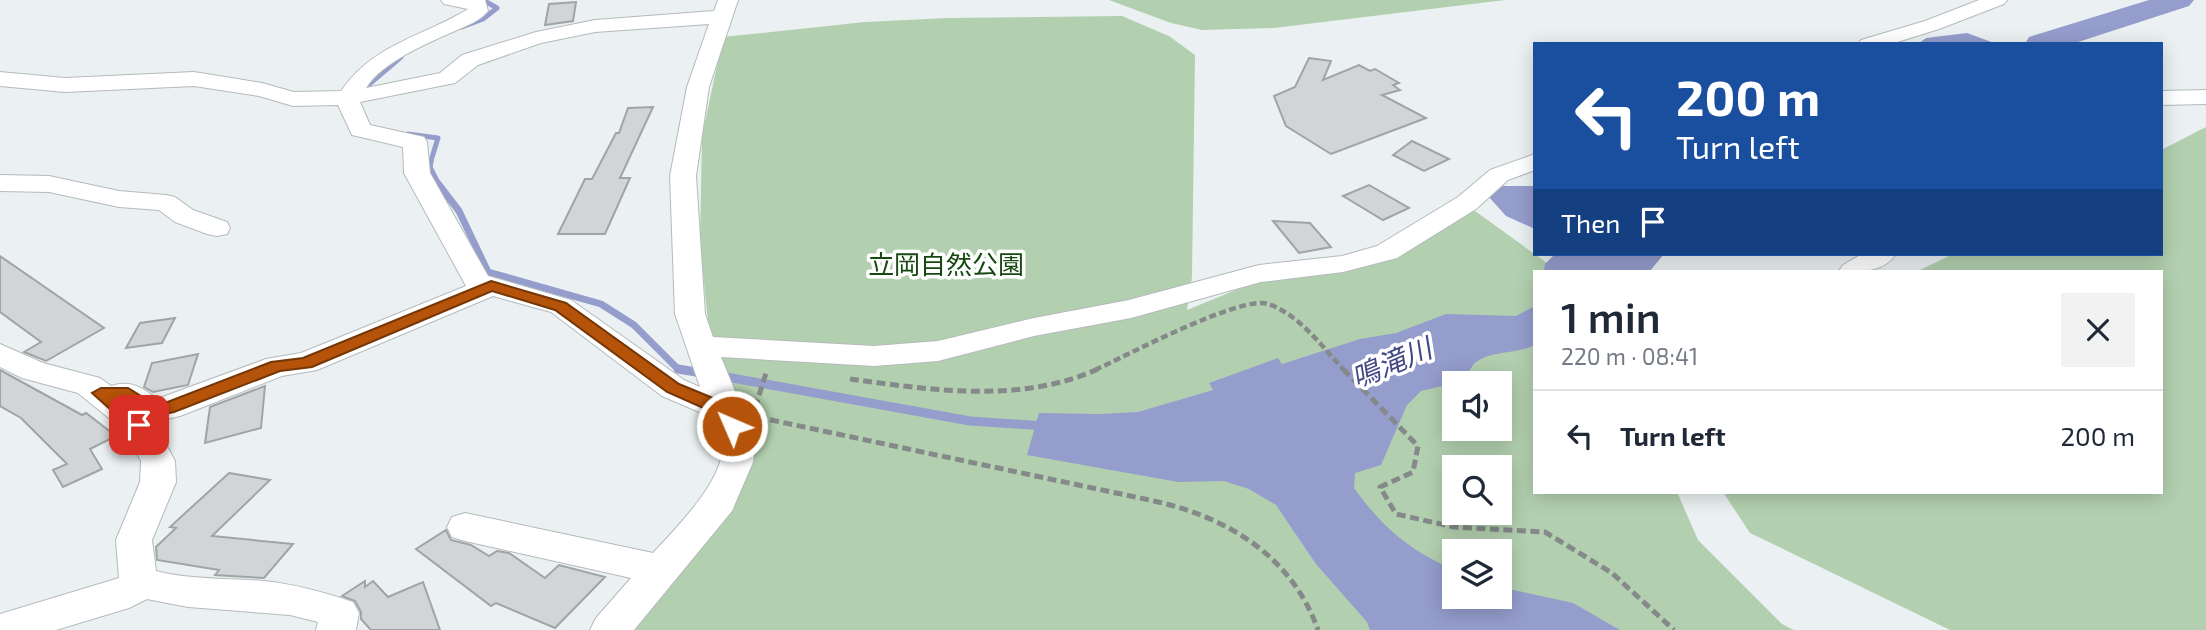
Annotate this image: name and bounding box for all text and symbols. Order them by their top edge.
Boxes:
text: 200 m [1676,67,1820,126]
icon: left [1561,70,1652,161]
text: Turn left [1676,127,1800,165]
icon: arrive [1634,203,1672,241]
text: Then [1561,207,1620,238]
park label: 立岡自然公園 [868,248,1024,279]
text: 1 min [1561,291,1661,341]
button: close [2061,293,2135,367]
water label: 鳴滝川 [1346,329,1439,394]
text: 220 m · 08:41 [1561,342,1698,370]
map controls [1442,371,1512,609]
button: sound [1442,371,1512,441]
position arrow [695,389,769,463]
pin [109,395,169,455]
icon: arrive [120,406,158,444]
icon: left [1561,417,1599,455]
text: Turn left [1620,420,1726,451]
text: 200 m [2060,420,2135,451]
button: search [1442,455,1512,525]
button: layers [1442,539,1512,609]

